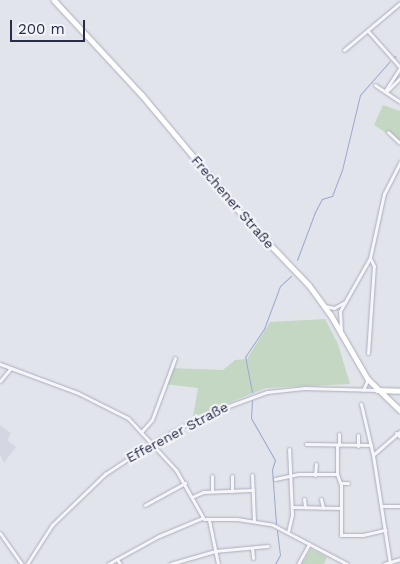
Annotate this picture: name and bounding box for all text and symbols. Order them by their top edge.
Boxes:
scale bar [12,10,88,42]
text: 200 m [18,20,65,38]
street label: Frechener Straße [188,152,278,252]
street label: Efferener Straße [123,398,231,466]

